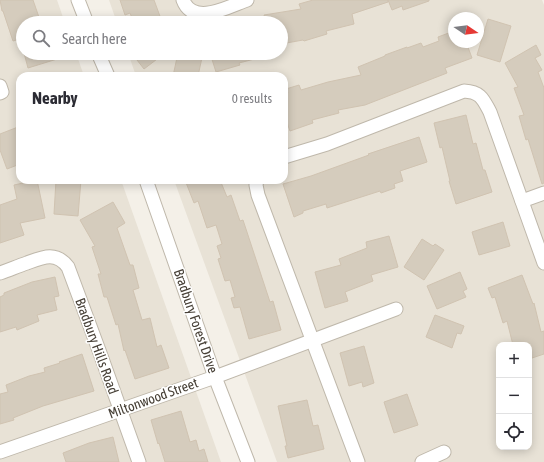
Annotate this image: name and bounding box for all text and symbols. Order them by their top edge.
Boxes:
north arrow [448,12,484,48]
search box [16,16,288,60]
icon: search [30,27,52,49]
text: Search here [62,30,127,47]
text: Nearby [32,88,78,108]
text: 0 results [232,91,272,106]
street label: Bradbury Forest Drive [171,267,221,375]
street label: Bradbury Hills Road [72,296,122,396]
map controls [496,342,532,450]
button: + [496,342,532,378]
street label: Miltonwood Street [106,374,200,422]
button: − [496,378,532,414]
button: locate [496,414,532,450]

